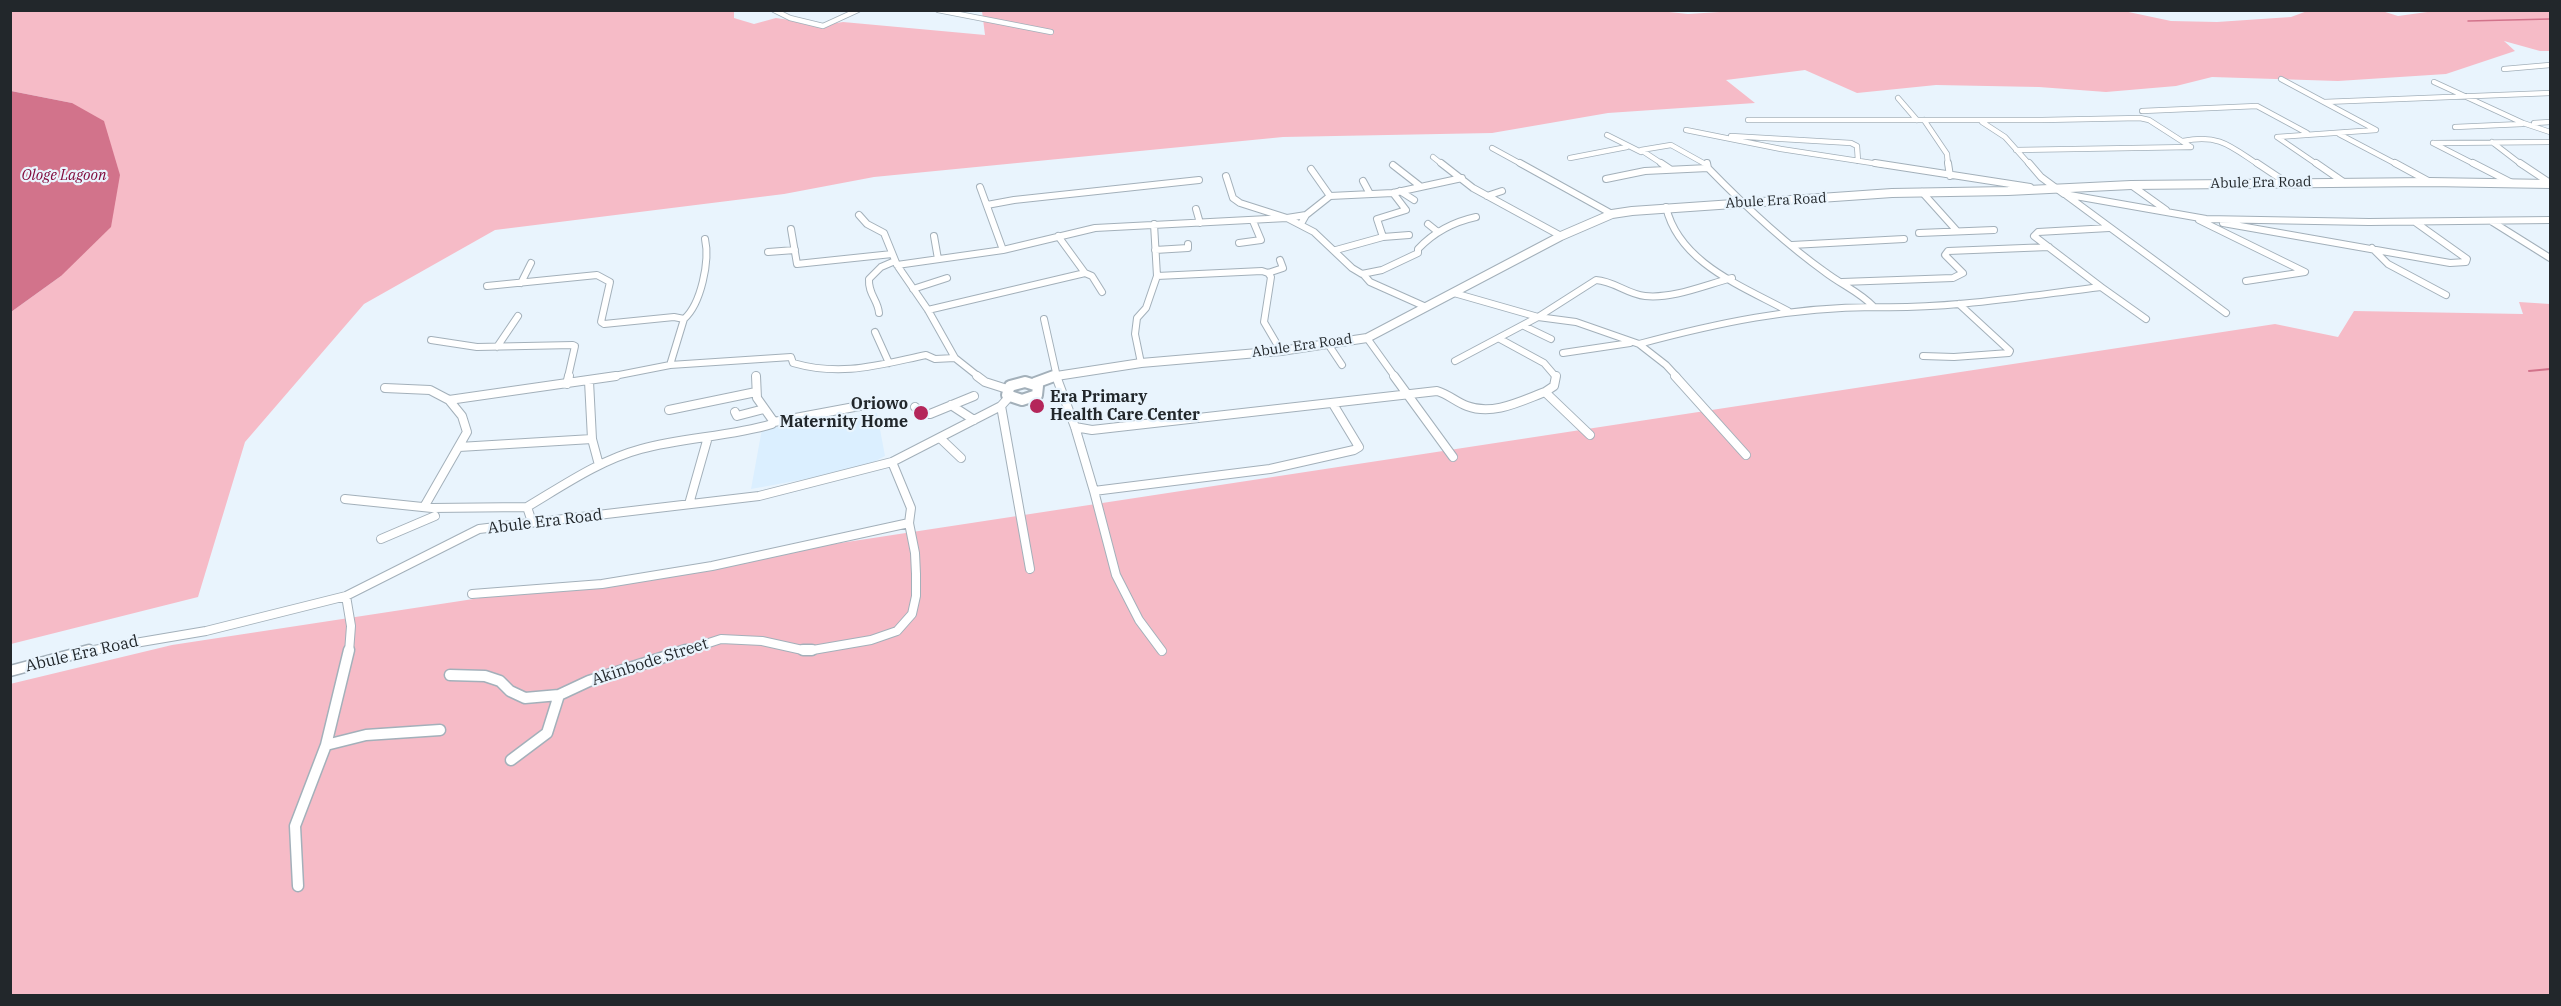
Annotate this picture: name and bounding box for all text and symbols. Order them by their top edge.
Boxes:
water label: Ologe Lagoon [21,167,107,185]
street label: Abule Era Road [2210,174,2312,192]
street label: Abule Era Road [1725,190,1827,212]
street label: Abule Era Road [1251,331,1353,361]
place label: Era Primary Health Care Center [1050,387,1200,425]
place label: Oriowo Maternity Home [780,394,908,432]
marker: Era Primary Health Care Center [1028,397,1046,415]
marker: Oriowo Maternity Home [912,404,930,422]
street label: Abule Era Road [487,505,603,539]
street label: Abule Era Road [24,632,140,676]
street label: Akinbode Street [589,634,711,690]

